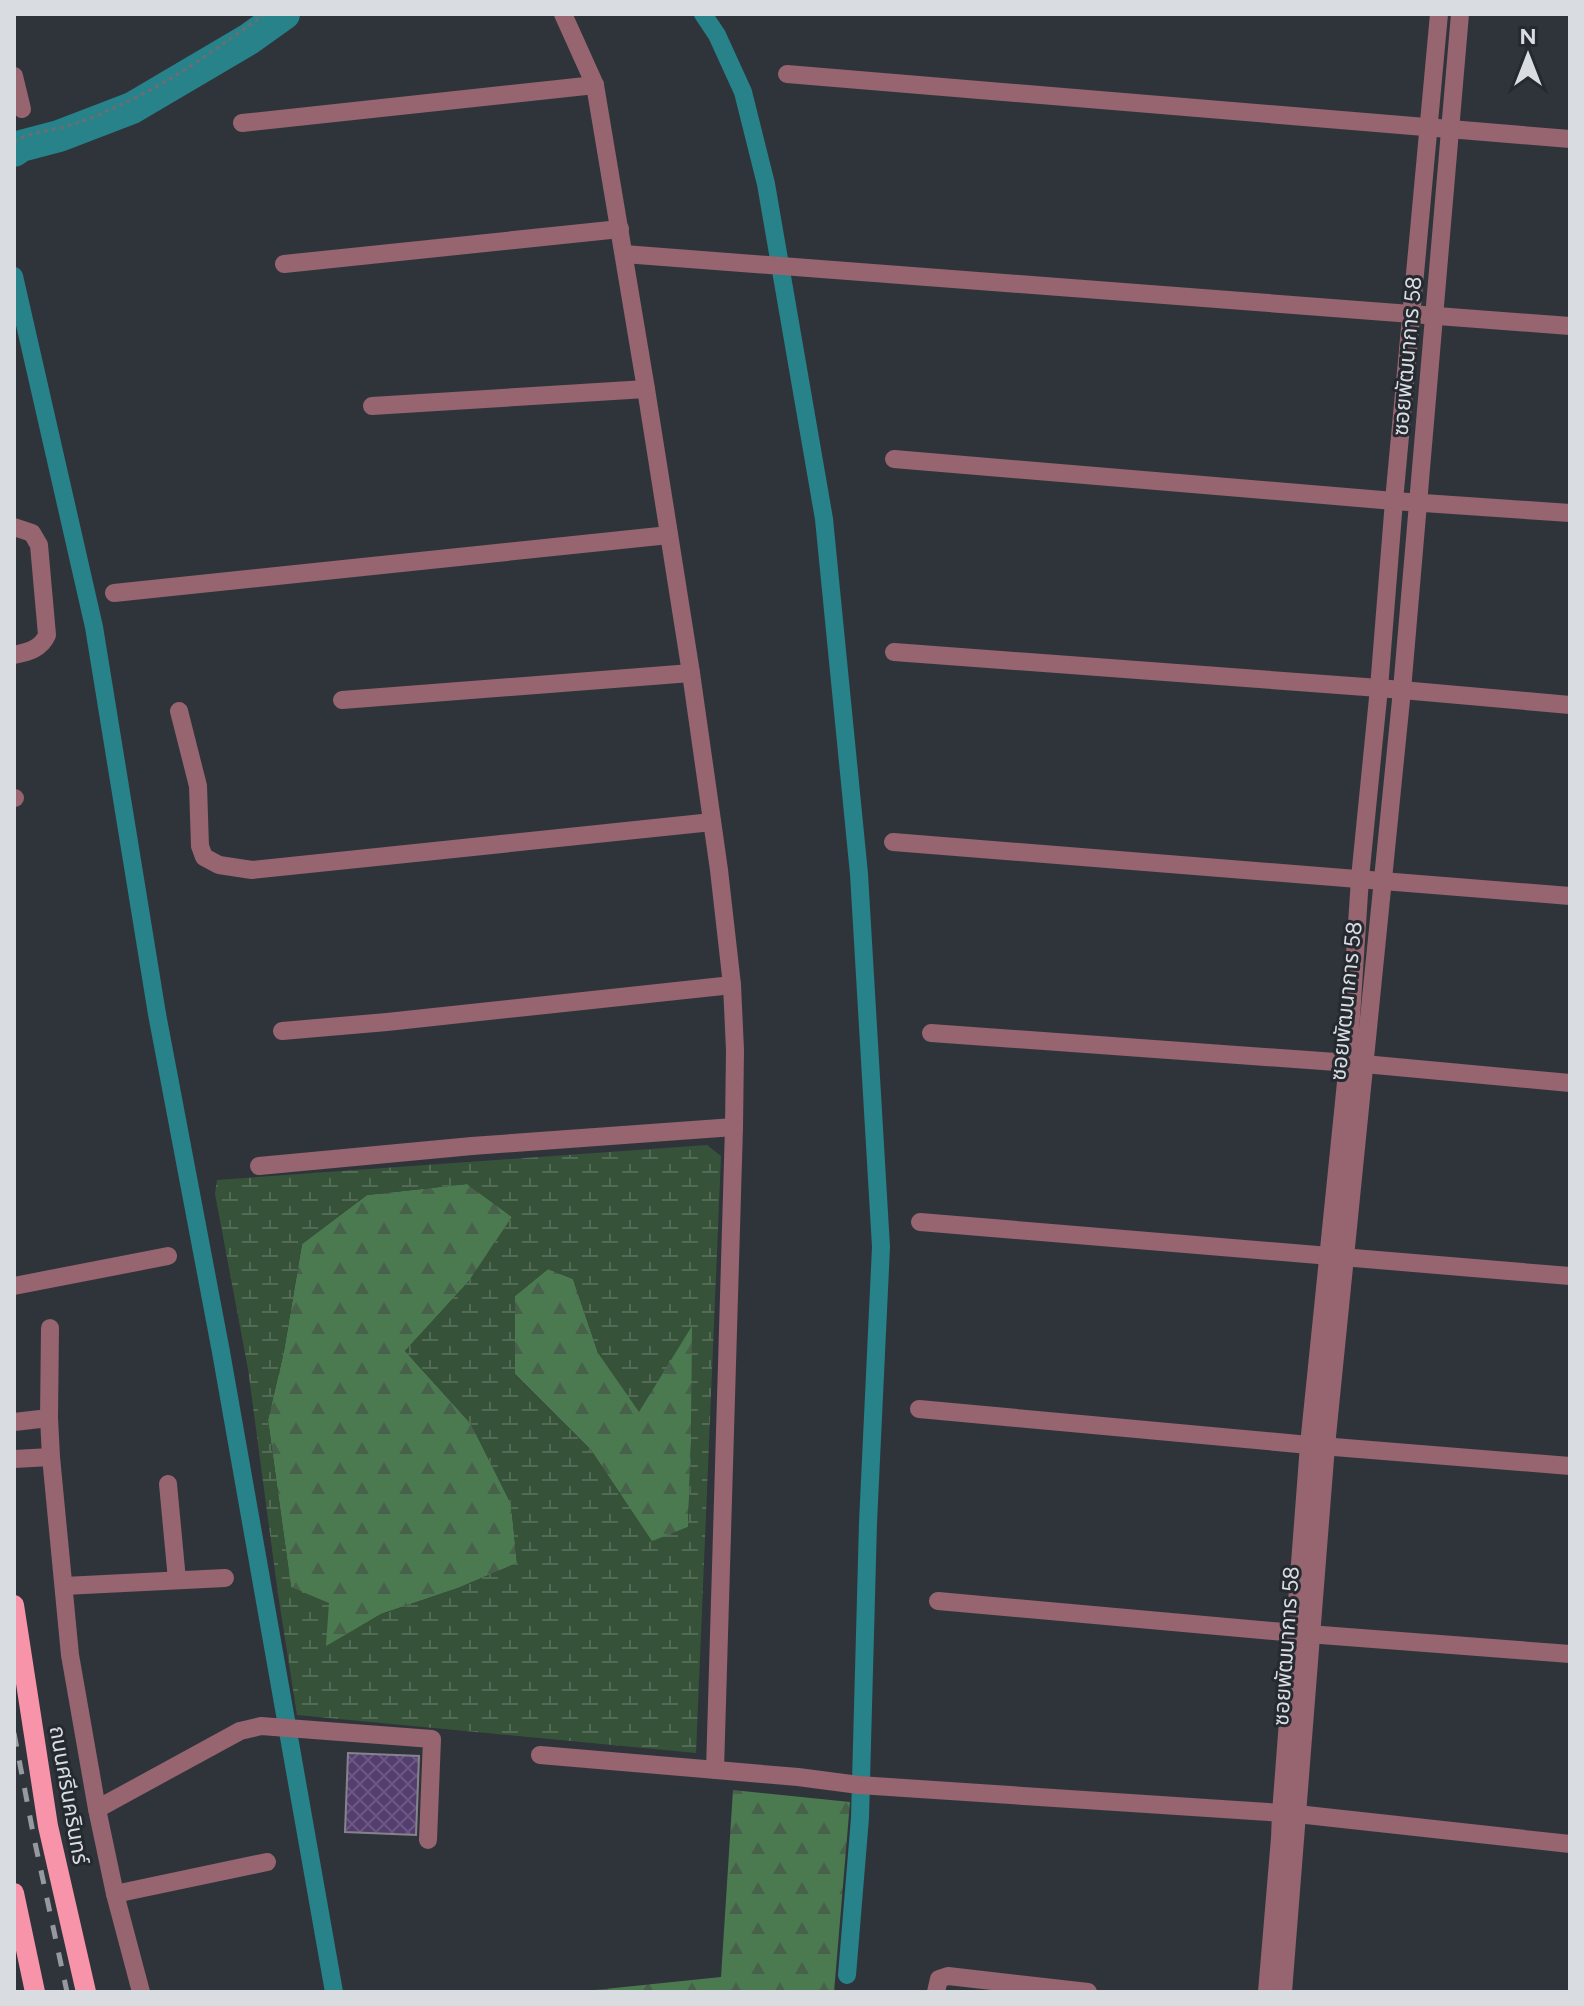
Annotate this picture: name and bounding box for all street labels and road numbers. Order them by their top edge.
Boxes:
street label: ซอยพัฒนาการ 58 [1387,275,1427,437]
street label: ซอยพัฒนาการ 58 [1324,920,1368,1082]
street label: ซอยพัฒนาการ 58 [1267,1565,1305,1727]
street label: ถนนศรีนครินทร์ [44,1724,95,1867]

